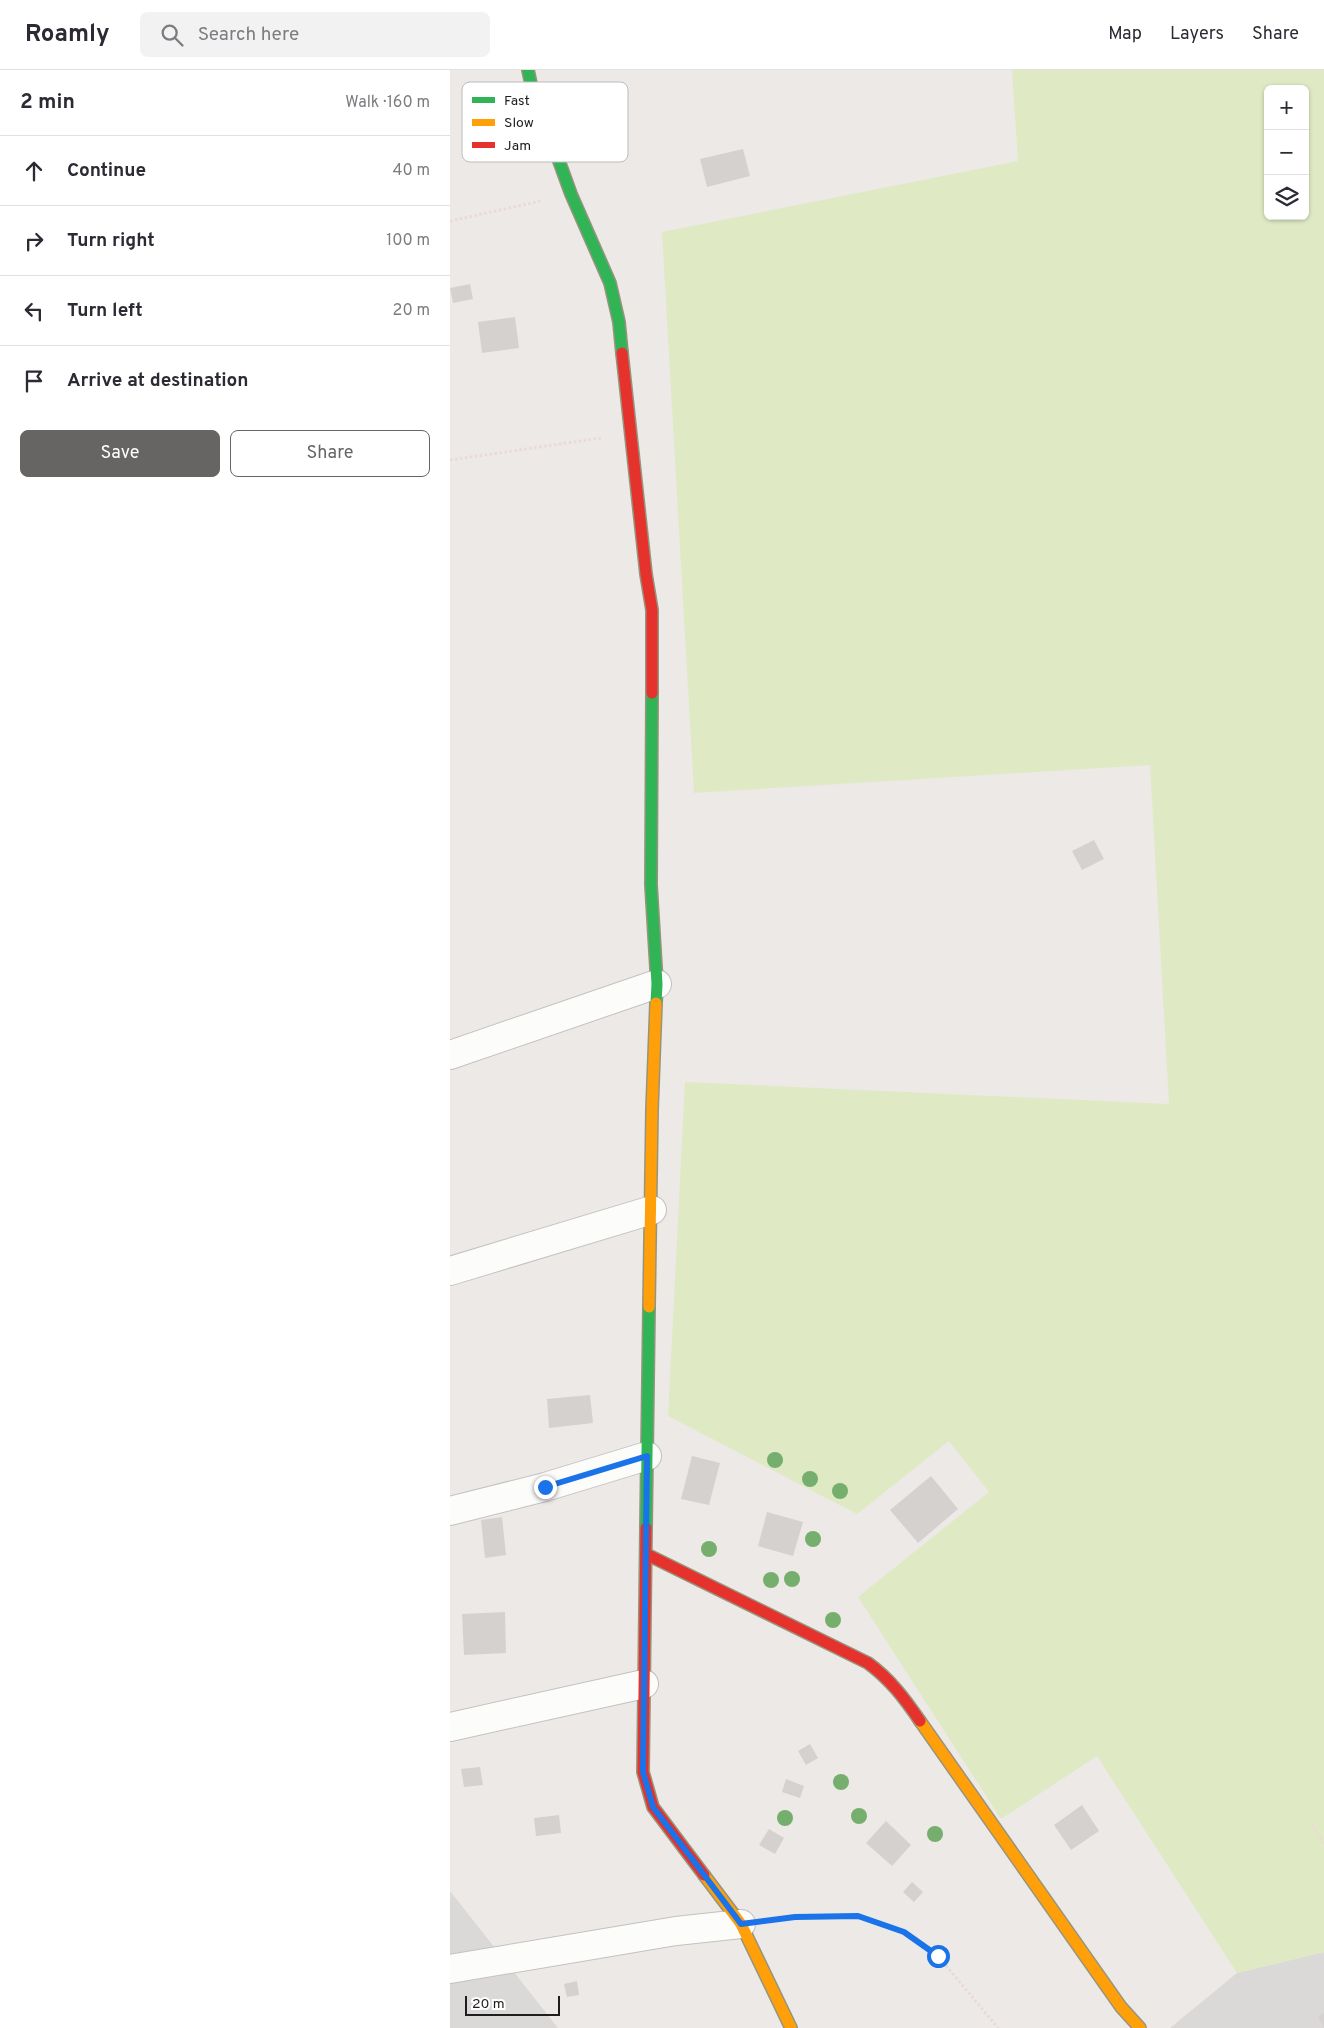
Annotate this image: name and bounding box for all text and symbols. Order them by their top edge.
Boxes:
search box [140,12,490,57]
text: Roamly [25,20,110,50]
icon: search [158,21,186,49]
text: Search here [198,23,299,47]
text: Map [1108,23,1142,46]
text: Layers [1170,23,1224,46]
text: Share [1252,23,1299,46]
legend [462,82,628,162]
map controls [1264,85,1309,220]
button: + [1264,85,1309,130]
text: 2 min [20,89,75,116]
text: Walk · 160 m [345,93,430,113]
text: Fast [504,93,530,110]
text: Slow [504,115,534,132]
button: − [1264,130,1309,175]
text: Jam [504,138,531,155]
icon: ahead [20,157,48,185]
text: Continue [67,159,146,183]
text: 40 m [392,161,430,181]
button: layers [1264,175,1309,220]
icon: right [20,227,48,255]
text: Turn right [67,229,155,253]
text: 100 m [386,231,430,251]
icon: left [20,297,48,325]
text: Turn left [67,299,143,323]
text: 20 m [393,301,430,321]
icon: arrive [20,367,48,395]
text: Arrive at destination [67,369,248,393]
button: Save [20,430,220,477]
button: Share [230,430,430,477]
route end [534,1476,557,1499]
route start [927,1945,950,1968]
scale bar [465,1993,560,2016]
text: 20 m [472,1996,505,2013]

